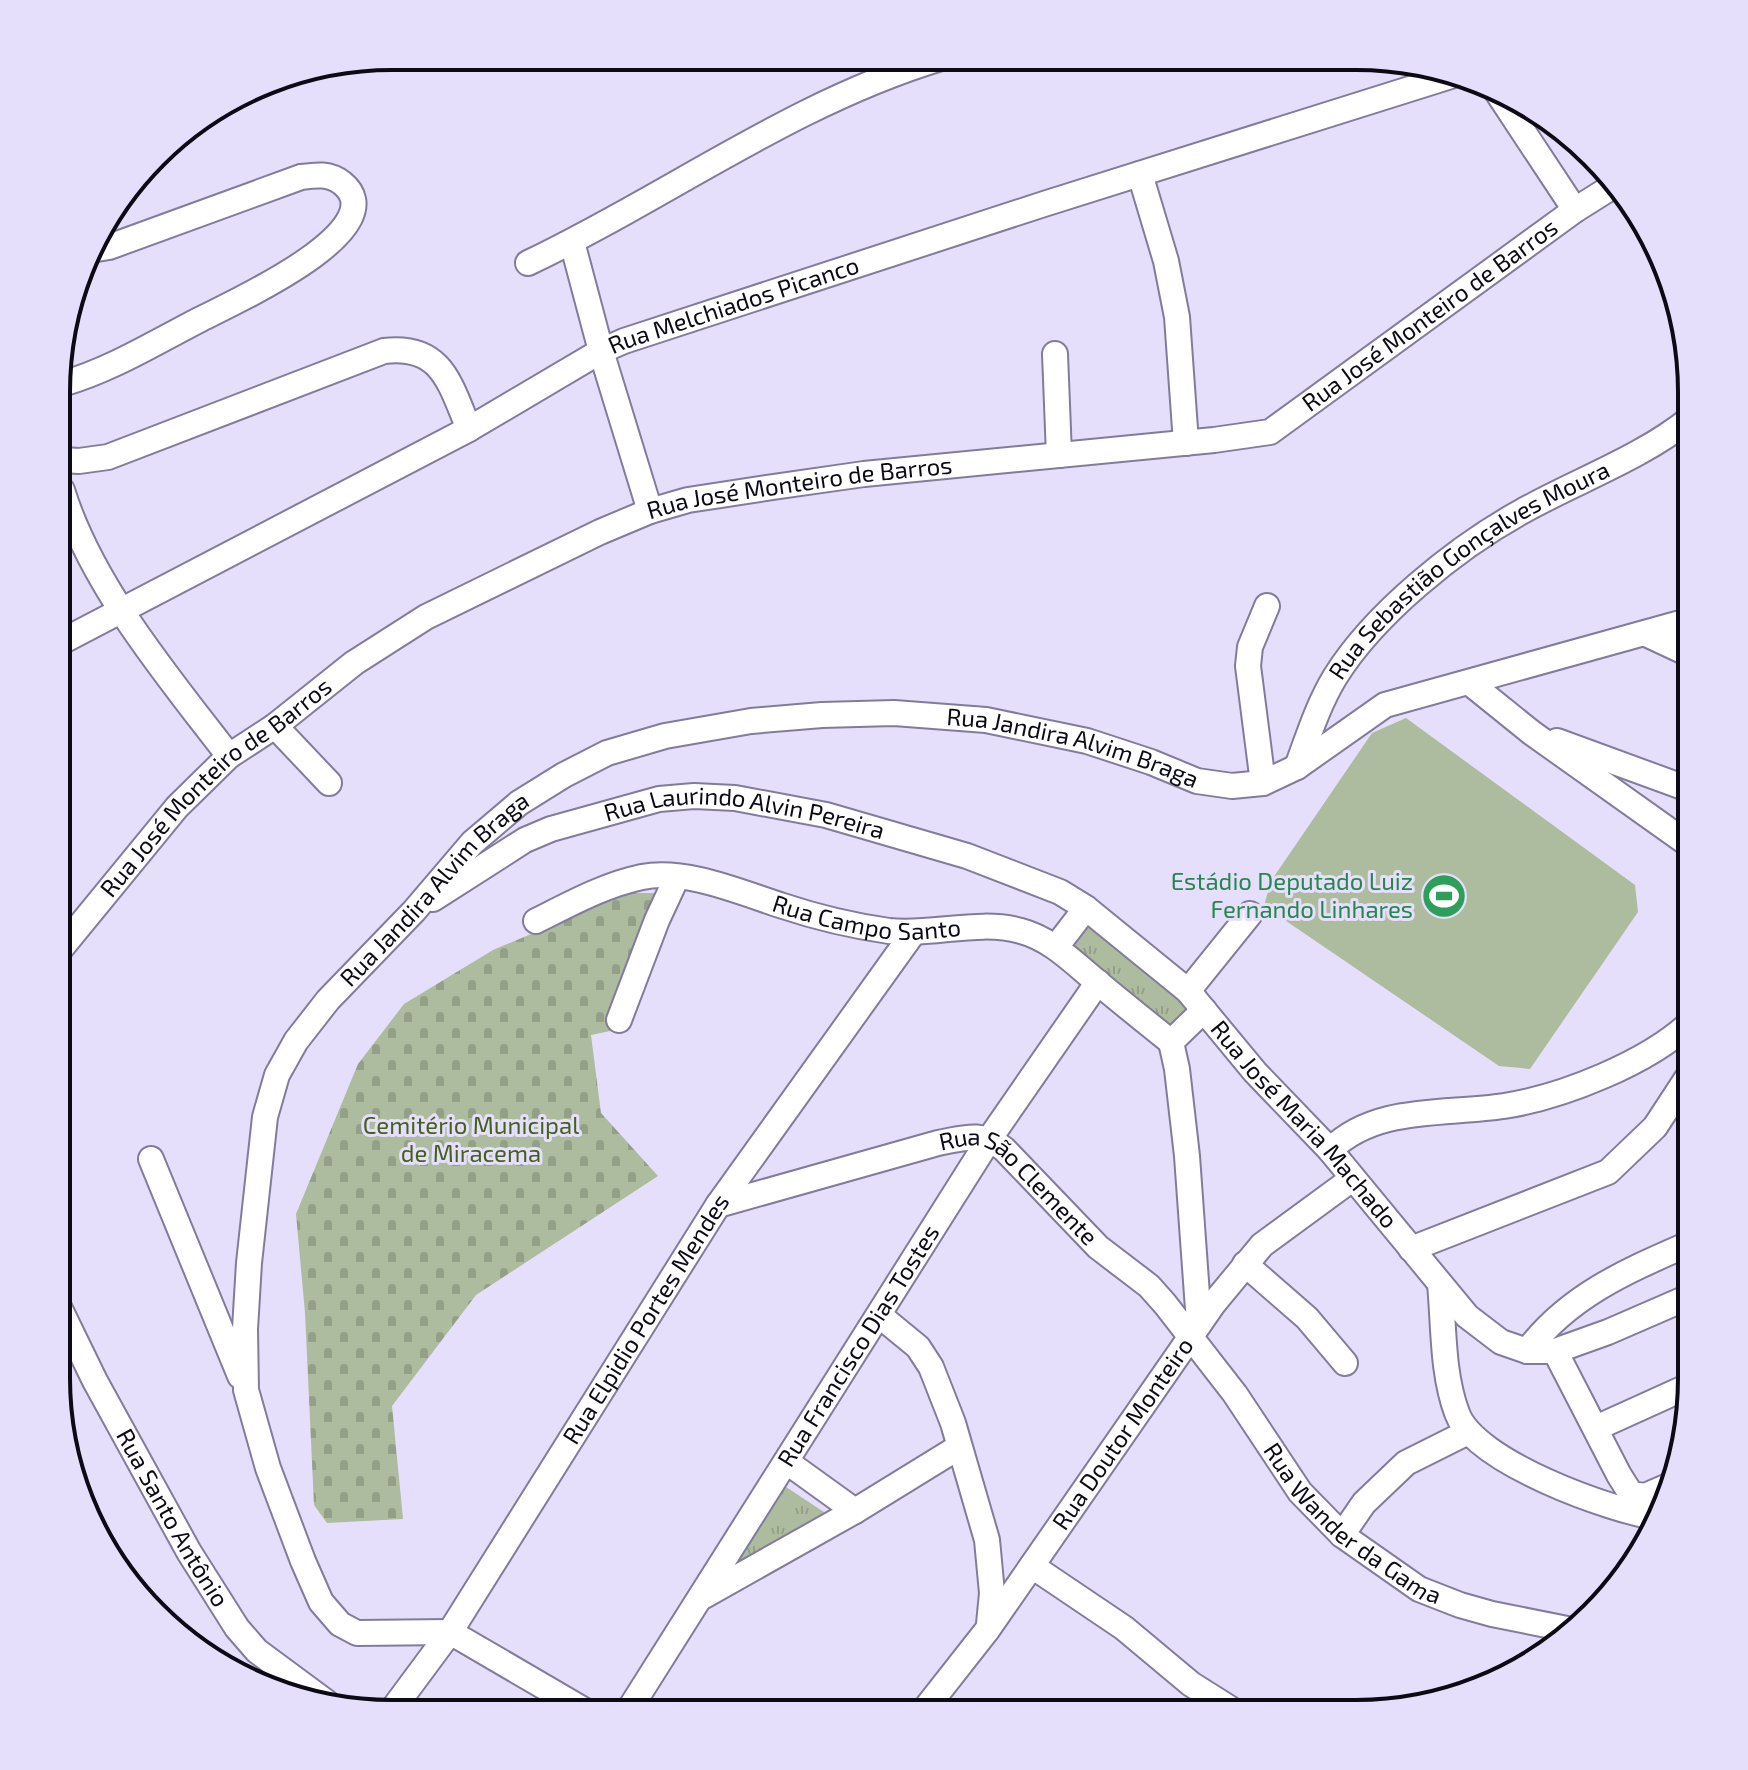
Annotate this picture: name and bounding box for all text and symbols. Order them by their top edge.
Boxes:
street label: Rua José Monteiro de Barros [1296,212,1563,417]
street label: Rua Melchiados Picanco [603,249,862,359]
street label: Rua José Monteiro de Barros [643,450,953,524]
street label: Rua Sebastião Gonçalves Moura [1322,454,1614,684]
street label: Rua José Monteiro de Barros [93,671,337,902]
street label: Rua Jandira Alvim Braga [946,701,1203,793]
street label: Rua Laurindo Alvin Pereira [600,780,888,844]
street label: Rua Jandira Alvim Braga [333,785,534,992]
place label: Estádio Deputado Luiz Fernando Linhares [1171,866,1413,923]
sports icon: Estádio Deputado Luiz Fernando Linhares [1420,872,1468,920]
street label: Rua Campo Santo [769,888,962,945]
street label: Rua José Maria Machado [1205,1014,1404,1234]
park label: Cemitério Municipal de Miracema [363,1110,579,1167]
street label: Rua São Clemente [936,1121,1104,1251]
street label: Rua Elpidio Portes Mendes [556,1188,734,1449]
street label: Rua Francisco Dias Tostes [770,1219,944,1471]
street label: Rua Doutor Monteiro [1045,1332,1199,1535]
street label: Rua Santo Antônio [111,1423,236,1612]
street label: Rua Wander da Gama [1258,1437,1446,1609]

